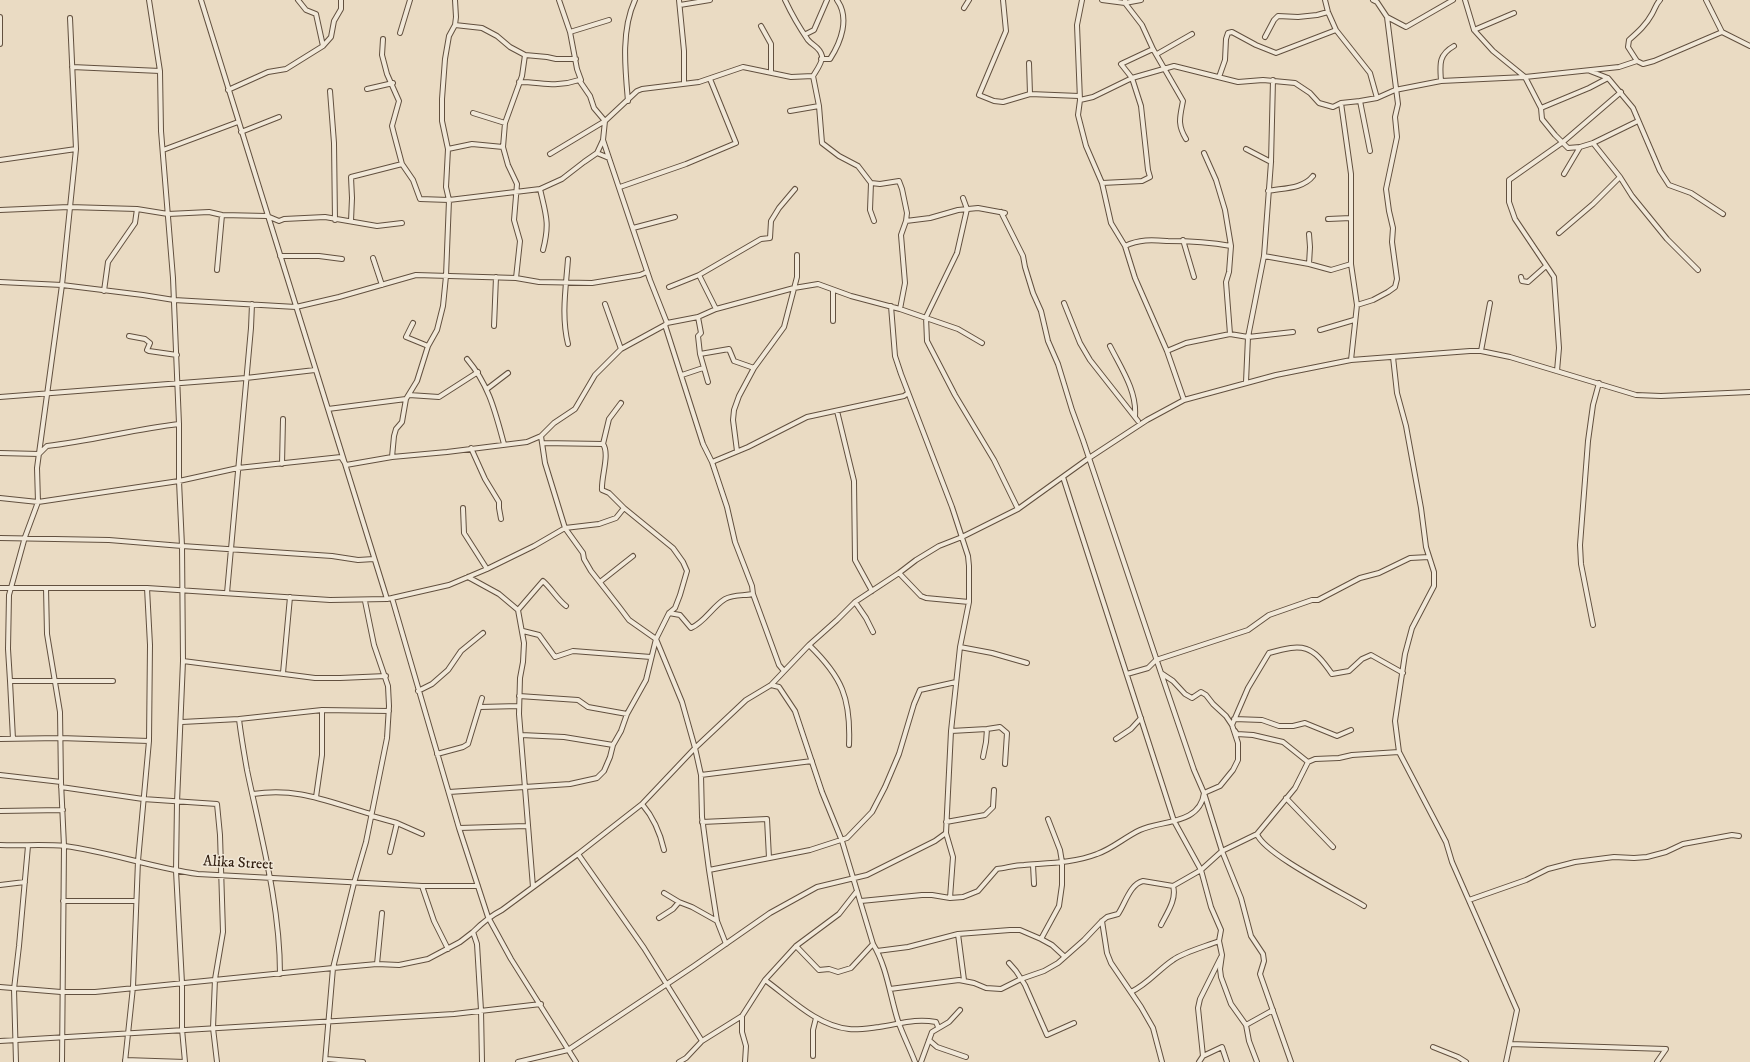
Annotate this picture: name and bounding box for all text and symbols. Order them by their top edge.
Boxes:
street label: Alika Street [202,853,274,875]

